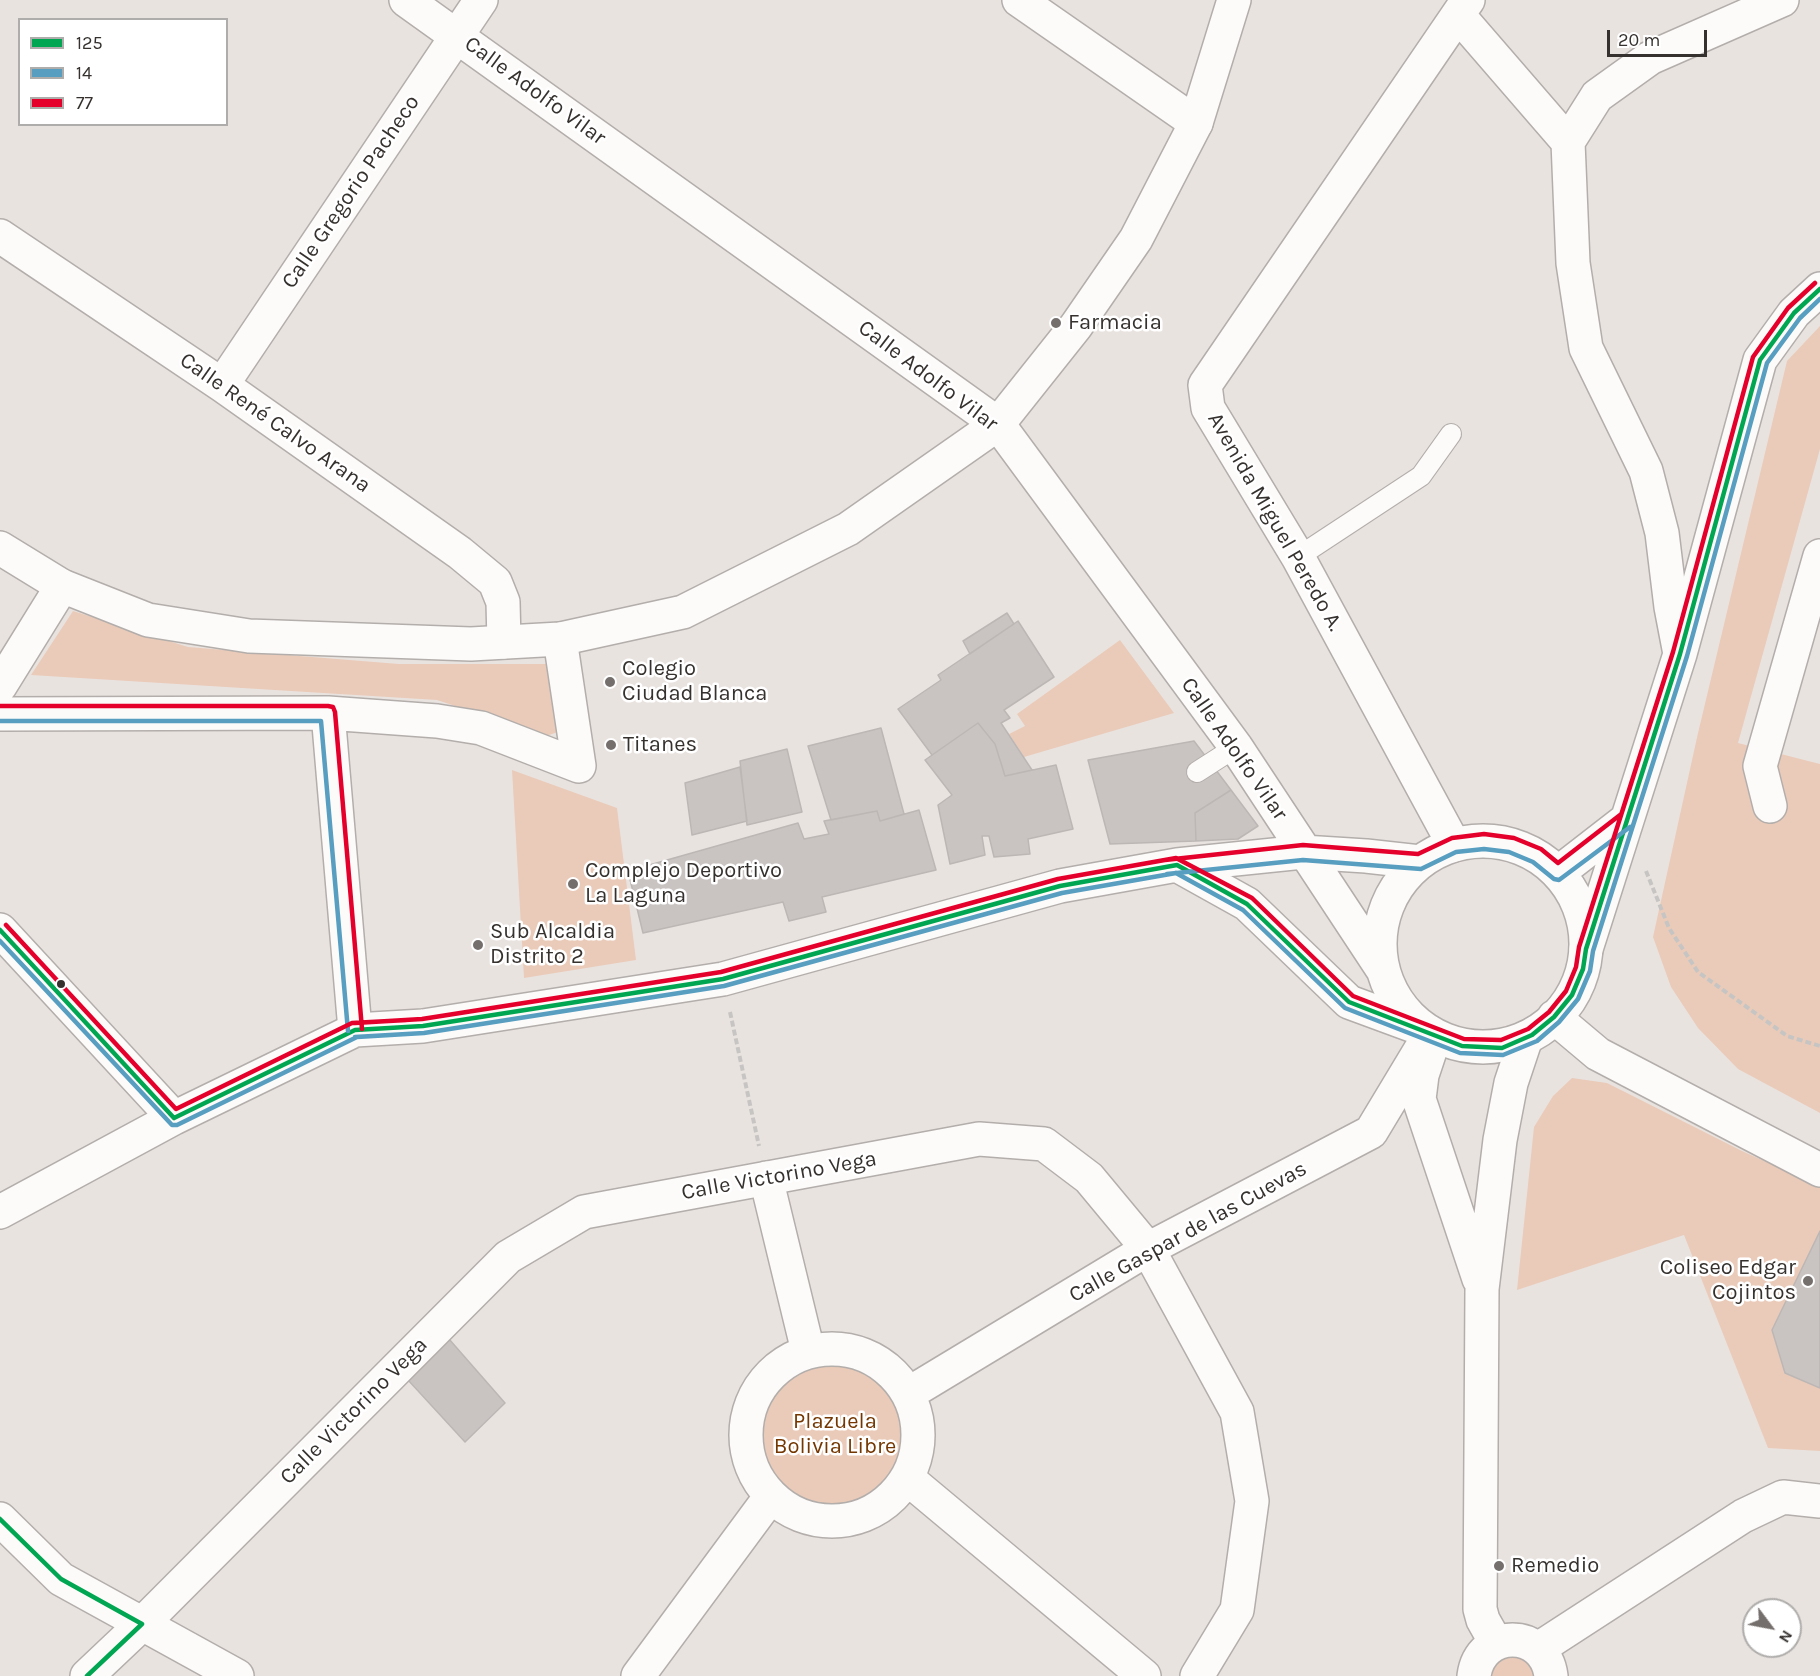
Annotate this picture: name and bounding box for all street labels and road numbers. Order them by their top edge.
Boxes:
street label: Calle Adolfo Vilar [459,31,611,151]
street label: Calle Gregorio Pacheco [276,90,426,294]
street label: Calle Adolfo Vilar [853,315,1003,437]
street label: Calle René Calvo Arana [174,347,376,499]
street label: Avenida Miguel Peredo A. [1202,408,1348,636]
street label: Calle Adolfo Vilar [1175,673,1293,825]
street label: Calle Victorino Vega [679,1146,879,1206]
street label: Calle Gaspar de las Cuevas [1064,1156,1312,1308]
street label: Calle Victorino Vega [275,1332,433,1490]

